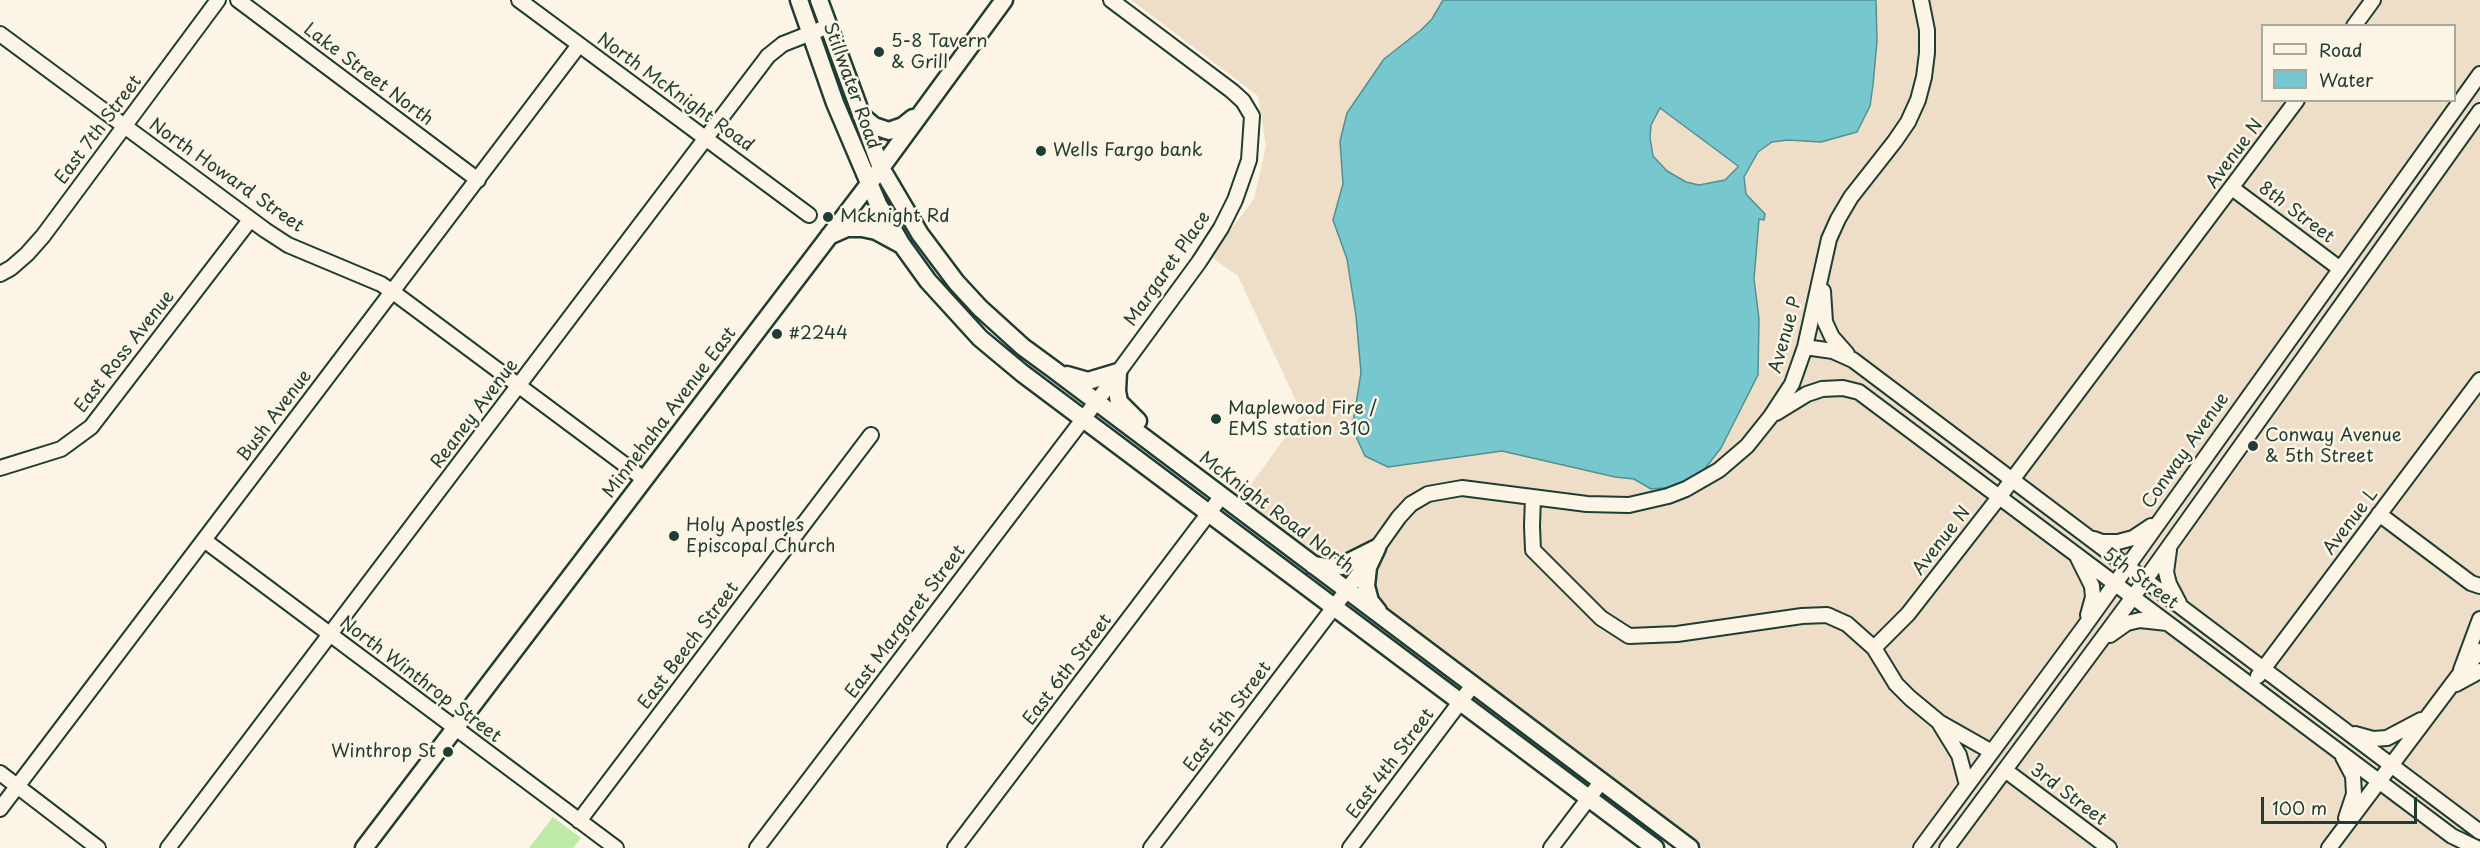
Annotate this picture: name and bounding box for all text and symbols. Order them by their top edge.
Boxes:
street label: Lake Street North [299,19,437,131]
street label: Stillwater Road [818,20,884,152]
legend [2261,24,2456,102]
street label: North McKnight Road [593,29,757,157]
place label: 5-8 Tavern & Grill [891,31,987,74]
text: Road [2319,36,2363,63]
marker: 5-8 Tavern & Grill [872,45,886,59]
text: Water [2319,66,2373,93]
street label: East 7th Street [51,71,147,189]
street label: North Howard Street [145,114,307,238]
street label: Avenue N [2202,115,2268,193]
place label: Wells Fargo bank [1053,140,1203,162]
marker: Wells Fargo bank [1034,144,1048,158]
street label: 8th Street [2254,178,2338,248]
place label: Mcknight Rd [840,206,950,228]
street label: Margaret Place [1120,208,1216,330]
marker: Mcknight Rd [821,210,835,224]
street label: East Ross Avenue [71,287,179,417]
street label: Avenue P [1765,294,1807,376]
street label: Minnehaha Avenue East [599,323,741,503]
place label: #2244 [789,323,848,345]
marker: #2244 [770,327,784,341]
street label: Reaney Avenue [427,355,523,473]
street label: Bush Avenue [234,366,316,466]
street label: Conway Avenue [2138,389,2234,513]
place label: Maplewood Fire / EMS station 310 [1228,398,1377,440]
marker: Maplewood Fire / EMS station 310 [1209,412,1223,426]
place label: Conway Avenue & 5th Street [2265,425,2402,468]
marker: Conway Avenue & 5th Street [2246,439,2260,453]
street label: McKnight Road North [1194,448,1358,578]
street label: Avenue L [2319,484,2383,560]
street label: Avenue N [1908,502,1976,580]
place label: Holy Apostles Episcopal Church [686,515,836,558]
marker: Holy Apostles Episcopal Church [667,529,681,543]
street label: East Margaret Street [841,541,971,703]
street label: 5th Street [2098,544,2182,614]
street label: East Beech Street [634,578,744,714]
street label: East 6th Street [1019,610,1117,730]
street label: North Winthrop Street [335,612,505,748]
street label: East 5th Street [1180,658,1276,776]
street label: East 4th Street [1343,705,1439,823]
place label: Winthrop St [331,741,436,763]
marker: Winthrop St [441,745,455,759]
street label: 3rd Street [2026,759,2110,831]
scale bar [2264,785,2420,823]
text: 100 m [2272,794,2327,821]

